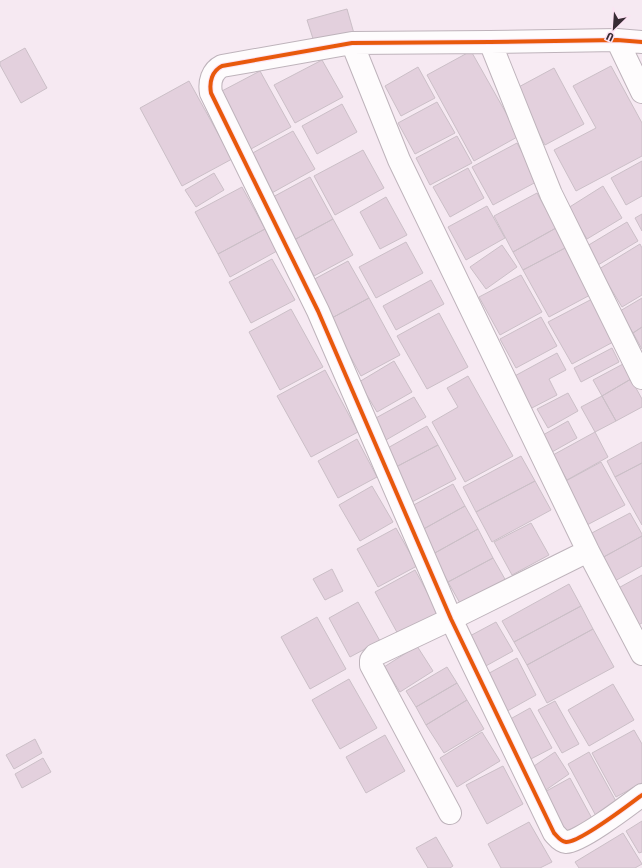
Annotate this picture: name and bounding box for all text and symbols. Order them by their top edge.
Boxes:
north arrow [594,8,634,48]
text: U [604,29,616,44]

